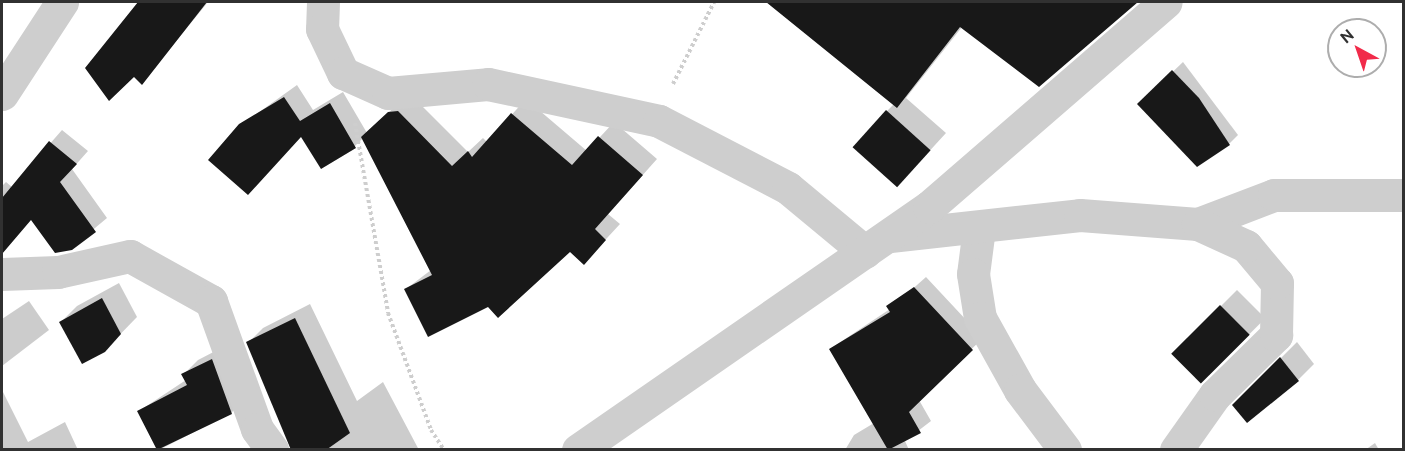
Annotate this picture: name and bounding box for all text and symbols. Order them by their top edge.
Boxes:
north arrow [1327,18,1387,78]
text: N [1336,25,1357,46]

